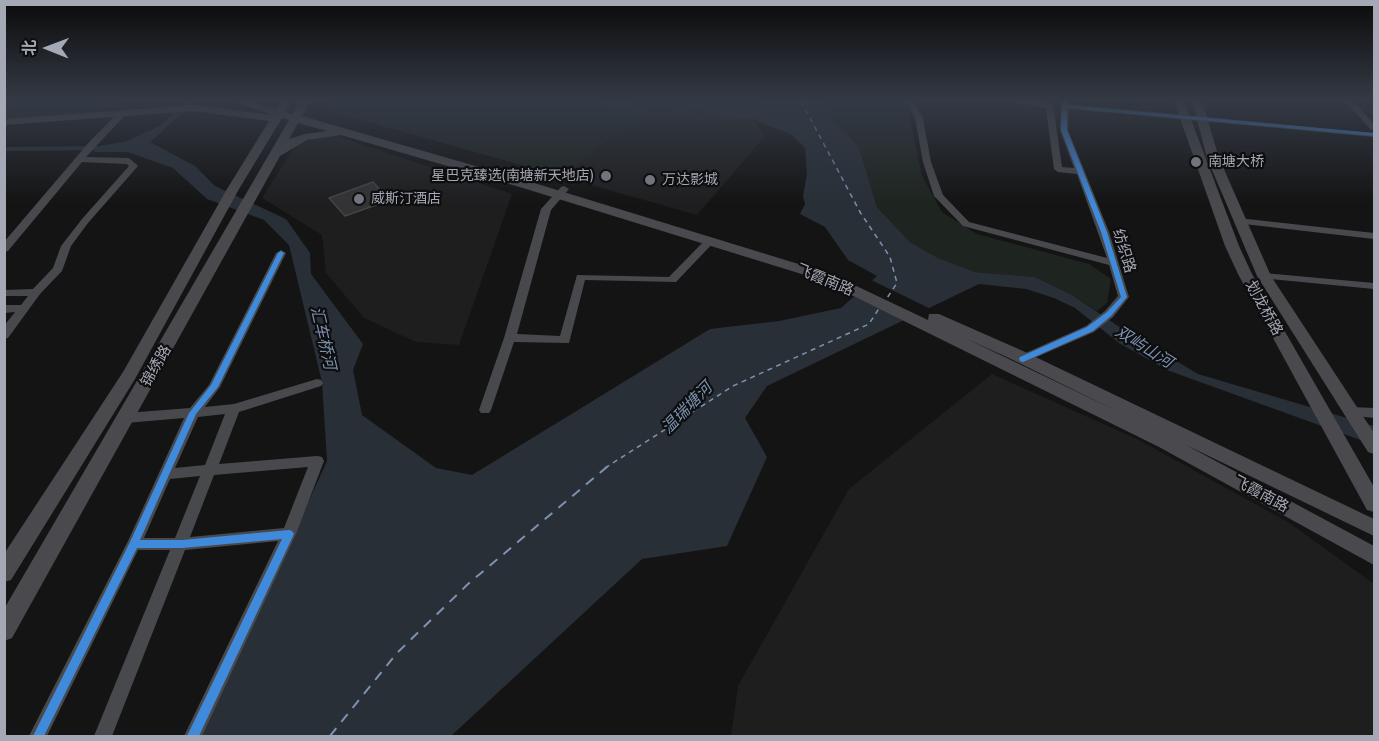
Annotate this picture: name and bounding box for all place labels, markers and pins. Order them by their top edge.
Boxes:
place label: 南塘大桥 [1208,154,1264,170]
marker: 南塘大桥 [1189,155,1203,169]
place label: 星巴克臻选(南塘新天地店) [431,168,594,184]
marker: 星巴克臻选(南塘新天地店) [599,169,613,183]
place label: 万达影城 [662,172,718,188]
marker: 万达影城 [643,173,657,187]
place label: 威斯汀酒店 [371,191,441,207]
marker: 威斯汀酒店 [352,192,366,206]

